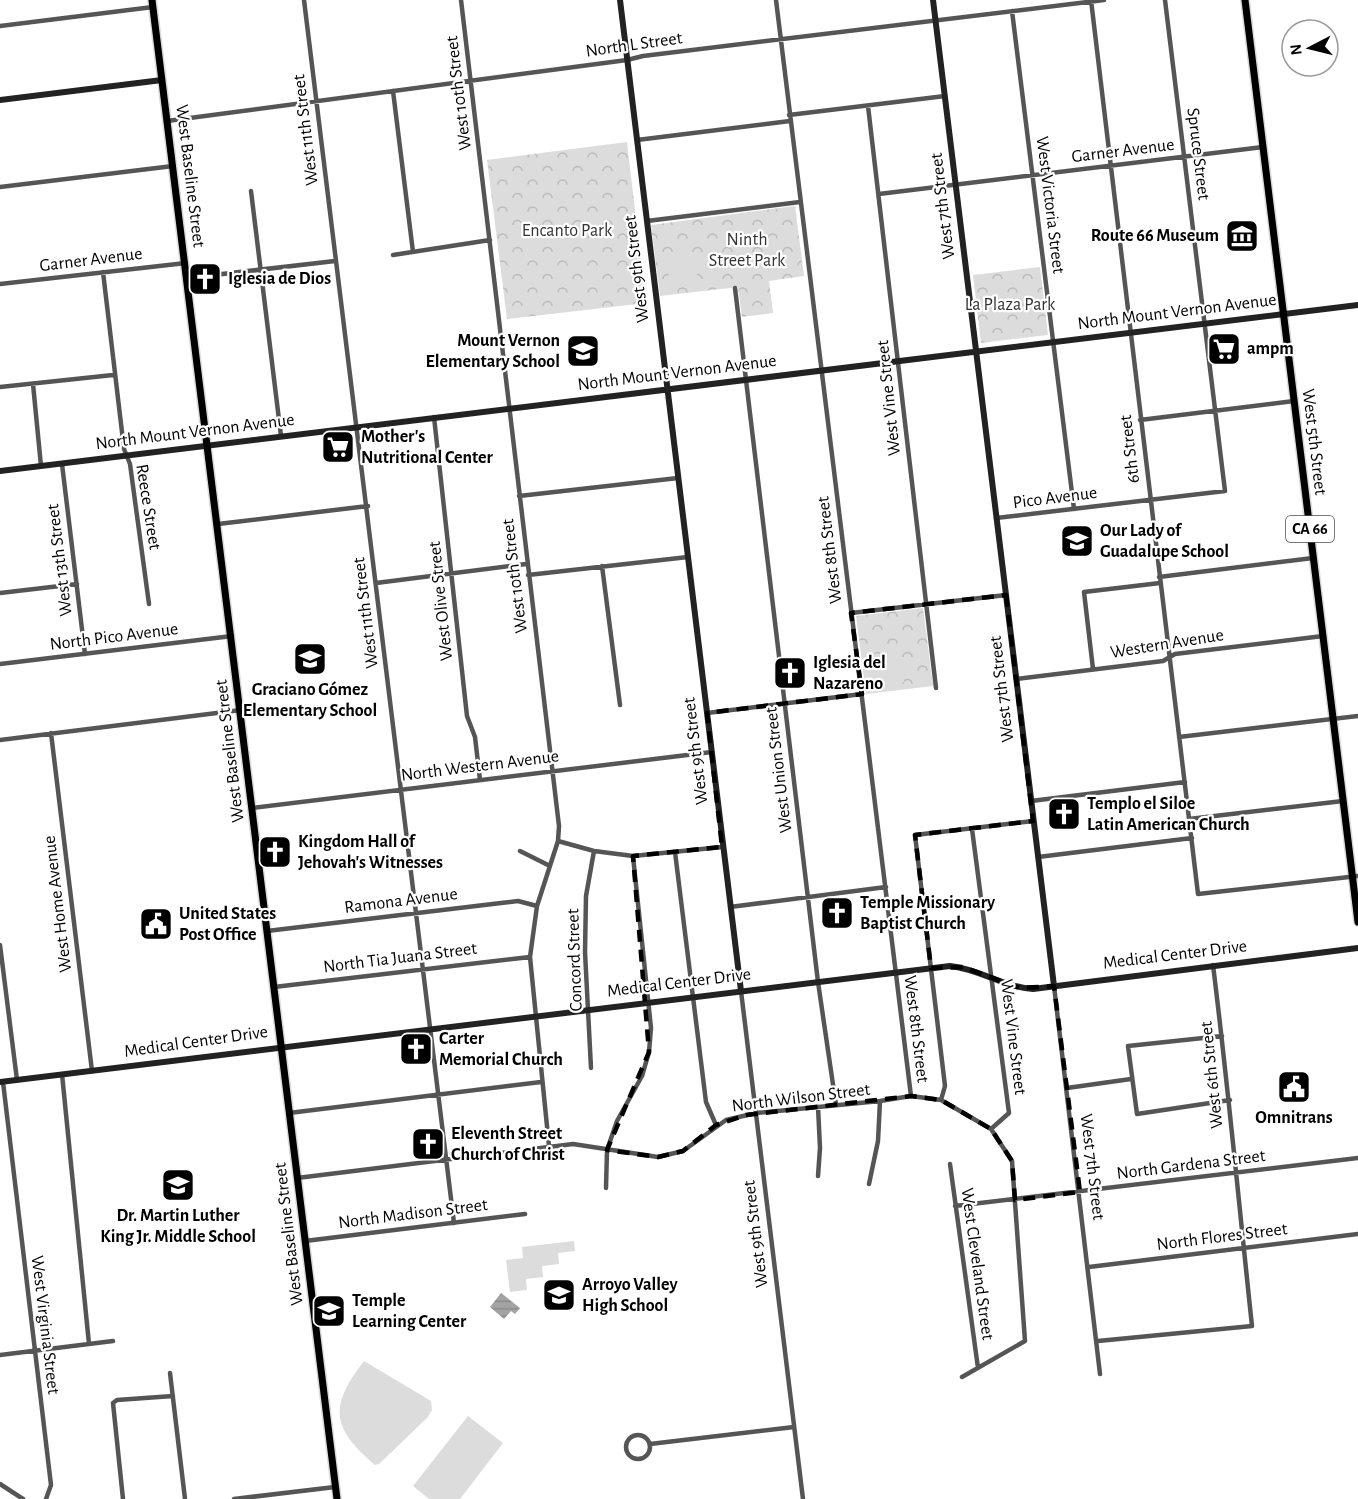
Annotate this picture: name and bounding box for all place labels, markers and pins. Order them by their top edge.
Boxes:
museum icon: Route 66 Museum [1224,218,1260,254]
place label: Route 66 Museum [1091,227,1219,245]
church icon: Iglesia de Dios [187,261,223,297]
place label: Iglesia de Dios [228,270,331,288]
supermarket icon: ampm [1206,331,1242,367]
place label: Mount Vernon Elementary School [425,332,560,371]
school or university icon: Mount Vernon Elementary School [565,333,601,369]
place label: ampm [1247,340,1294,358]
place label: Mother's Nutritional Center [361,428,493,467]
supermarket icon: Mother's Nutritional Center [320,429,356,465]
place label: Our Lady of Guadalupe School [1100,522,1229,561]
school or university icon: Our Lady of Guadalupe School [1059,523,1095,559]
school or university icon: Graciano Gómez Elementary School [292,641,328,677]
place label: Iglesia del Nazareno [813,654,886,693]
church icon: Iglesia del Nazareno [772,655,808,691]
place label: Graciano Gómez Elementary School [243,681,377,720]
place label: Templo el Siloe Latin American Church [1087,795,1250,834]
church icon: Templo el Siloe Latin American Church [1046,796,1082,832]
place label: Kingdom Hall of Jehovah's Witnesses [298,833,443,872]
church icon: Kingdom Hall of Jehovah's Witnesses [257,834,293,870]
place label: Temple Missionary Baptist Church [860,894,996,933]
church icon: Temple Missionary Baptist Church [819,895,855,931]
place label: United States Post Office [179,905,276,944]
public building icon: United States Post Office [138,906,174,942]
place label: Carter Memorial Church [439,1030,563,1069]
church icon: Carter Memorial Church [398,1031,434,1067]
public building icon: Omnitrans [1276,1069,1312,1105]
place label: Omnitrans [1255,1109,1333,1127]
place label: Eleventh Street Church of Christ [451,1125,565,1164]
church icon: Eleventh Street Church of Christ [410,1126,446,1162]
school or university icon: Dr. Martin Luther King Jr. Middle School [160,1167,196,1203]
place label: Dr. Martin Luther King Jr. Middle School [100,1207,256,1246]
place label: Arroyo Valley High School [582,1276,678,1315]
school or university icon: Arroyo Valley High School [541,1277,577,1313]
place label: Temple Learning Center [352,1292,467,1331]
school or university icon: Temple Learning Center [311,1293,347,1329]

